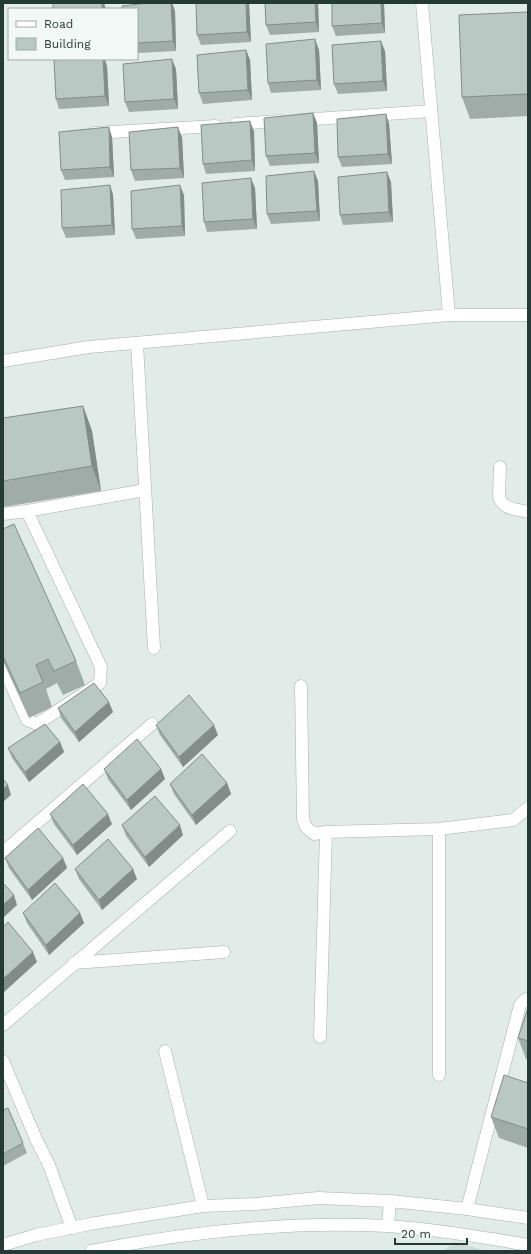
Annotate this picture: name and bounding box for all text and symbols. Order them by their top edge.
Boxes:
legend [8,8,138,60]
text: Road [44,17,73,31]
text: Building [44,37,91,51]
scale bar [395,1220,467,1246]
text: 20 m [401,1227,431,1241]

